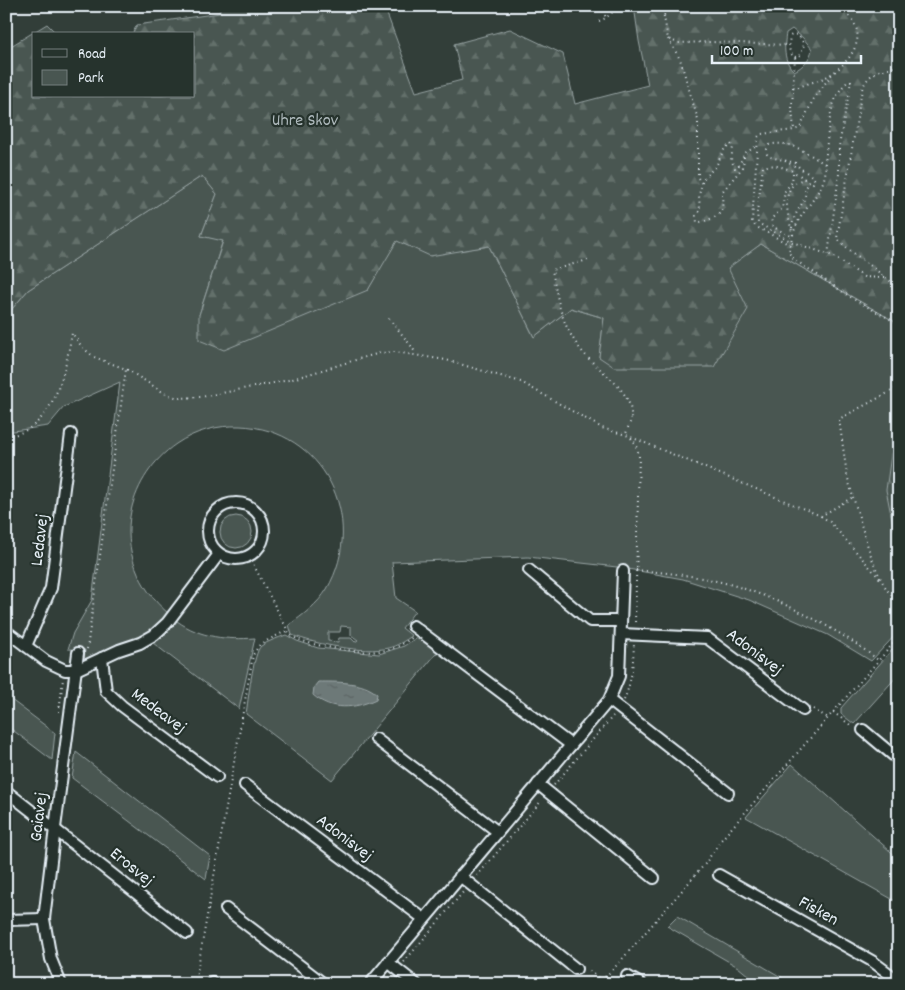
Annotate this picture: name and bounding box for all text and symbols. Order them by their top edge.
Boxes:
legend [32,32,195,98]
scale bar [712,32,861,64]
text: 100 m [720,41,753,63]
text: Road [78,44,106,66]
text: Park [78,68,104,90]
park label: Uhre Skov [272,109,339,134]
street label: Ledavej [25,513,57,567]
street label: Adonisvej [720,623,788,683]
street label: Medeavej [125,683,191,741]
street label: Gaiavej [25,791,55,843]
street label: Adonisvej [310,809,378,869]
street label: Erosvej [103,842,159,894]
street label: Fisken [793,891,843,933]

